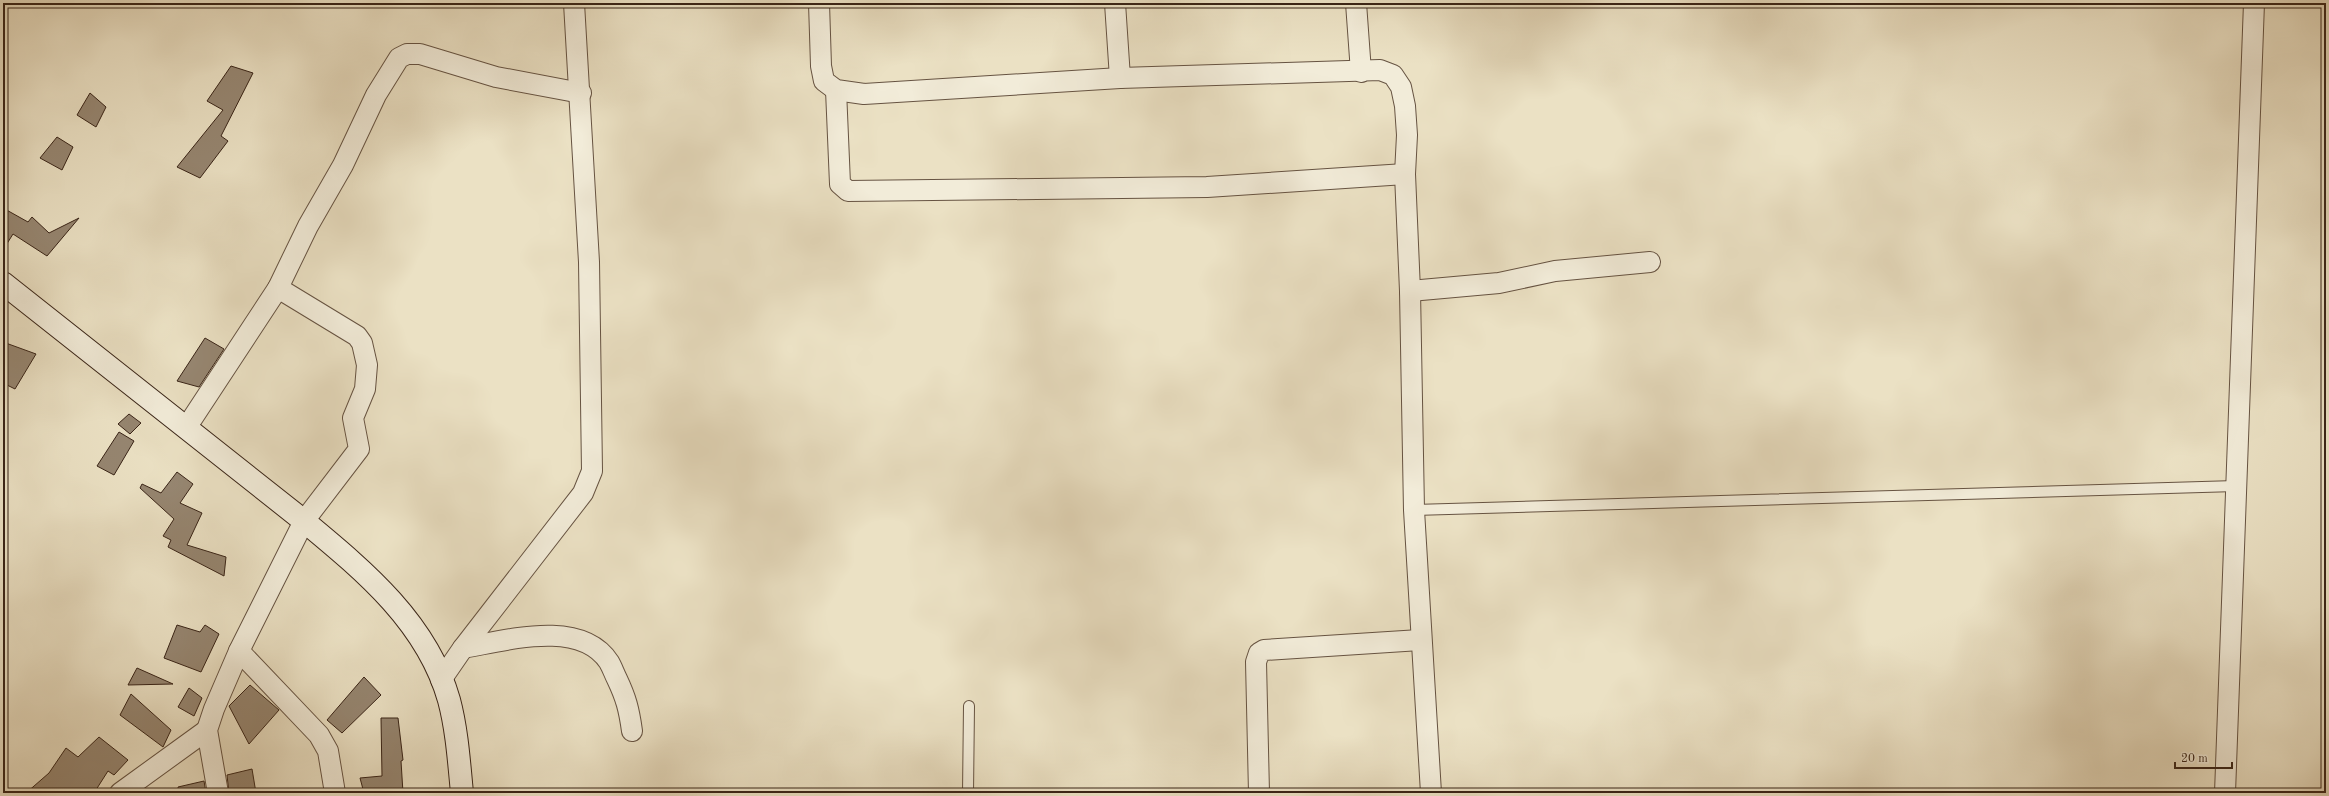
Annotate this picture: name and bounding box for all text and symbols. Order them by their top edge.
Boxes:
scale bar [2175,744,2232,770]
text: 20 m [2181,753,2208,765]

